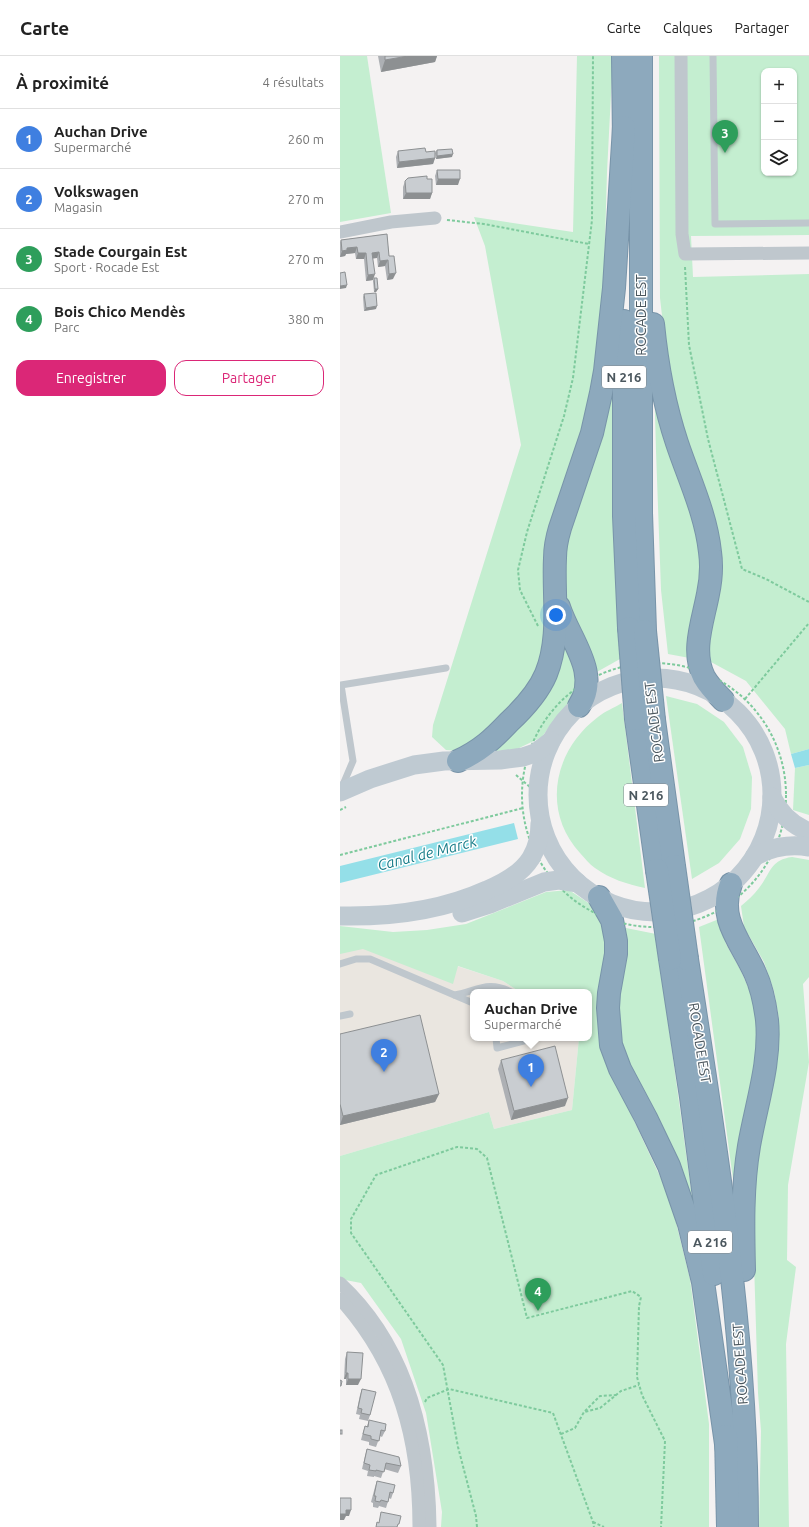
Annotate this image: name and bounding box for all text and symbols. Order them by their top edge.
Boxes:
text: Carte [20,17,69,39]
text: Carte [607,20,641,36]
text: Calques [663,20,712,36]
text: Partager [734,20,789,36]
map controls [761,68,797,176]
button: + [761,68,797,104]
text: À proximité [16,73,109,92]
text: 4 résultats [263,75,324,89]
button: − [761,104,797,140]
pin: 3 [712,120,738,153]
text: Auchan Drive [54,123,148,140]
text: 1 [25,132,33,146]
text: 260 m [288,132,324,146]
text: Supermarché [54,140,131,154]
button: layers [761,140,797,176]
text: Volkswagen [54,183,139,200]
text: 2 [25,192,33,206]
text: 270 m [288,192,324,206]
text: Magasin [54,200,102,214]
text: Stade Courgain Est [54,243,187,260]
text: 3 [25,252,33,266]
text: 270 m [288,252,324,266]
text: Sport · Rocade Est [54,260,159,274]
street label: ROCADE EST [633,274,649,356]
text: Bois Chico Mendès [54,303,185,320]
text: 4 [25,312,33,326]
text: 380 m [288,312,324,326]
text: Parc [54,320,79,334]
button: Enregistrer [16,360,166,396]
button: Partager [174,360,324,396]
road number: N 216 [602,366,646,388]
your location [546,605,566,625]
street label: ROCADE EST [641,680,667,763]
road number: N 216 [624,784,668,806]
water label: Canal de Marck [375,832,479,874]
popup [470,989,592,1041]
text: Auchan Drive [484,1000,578,1017]
street label: ROCADE EST [686,1002,714,1085]
text: Supermarché [484,1017,562,1031]
pin: 2 [371,1039,397,1072]
pin: 1 [518,1054,544,1087]
road number: A 216 [688,1231,732,1253]
pin: 4 [525,1278,551,1311]
street label: ROCADE EST [729,1323,751,1405]

